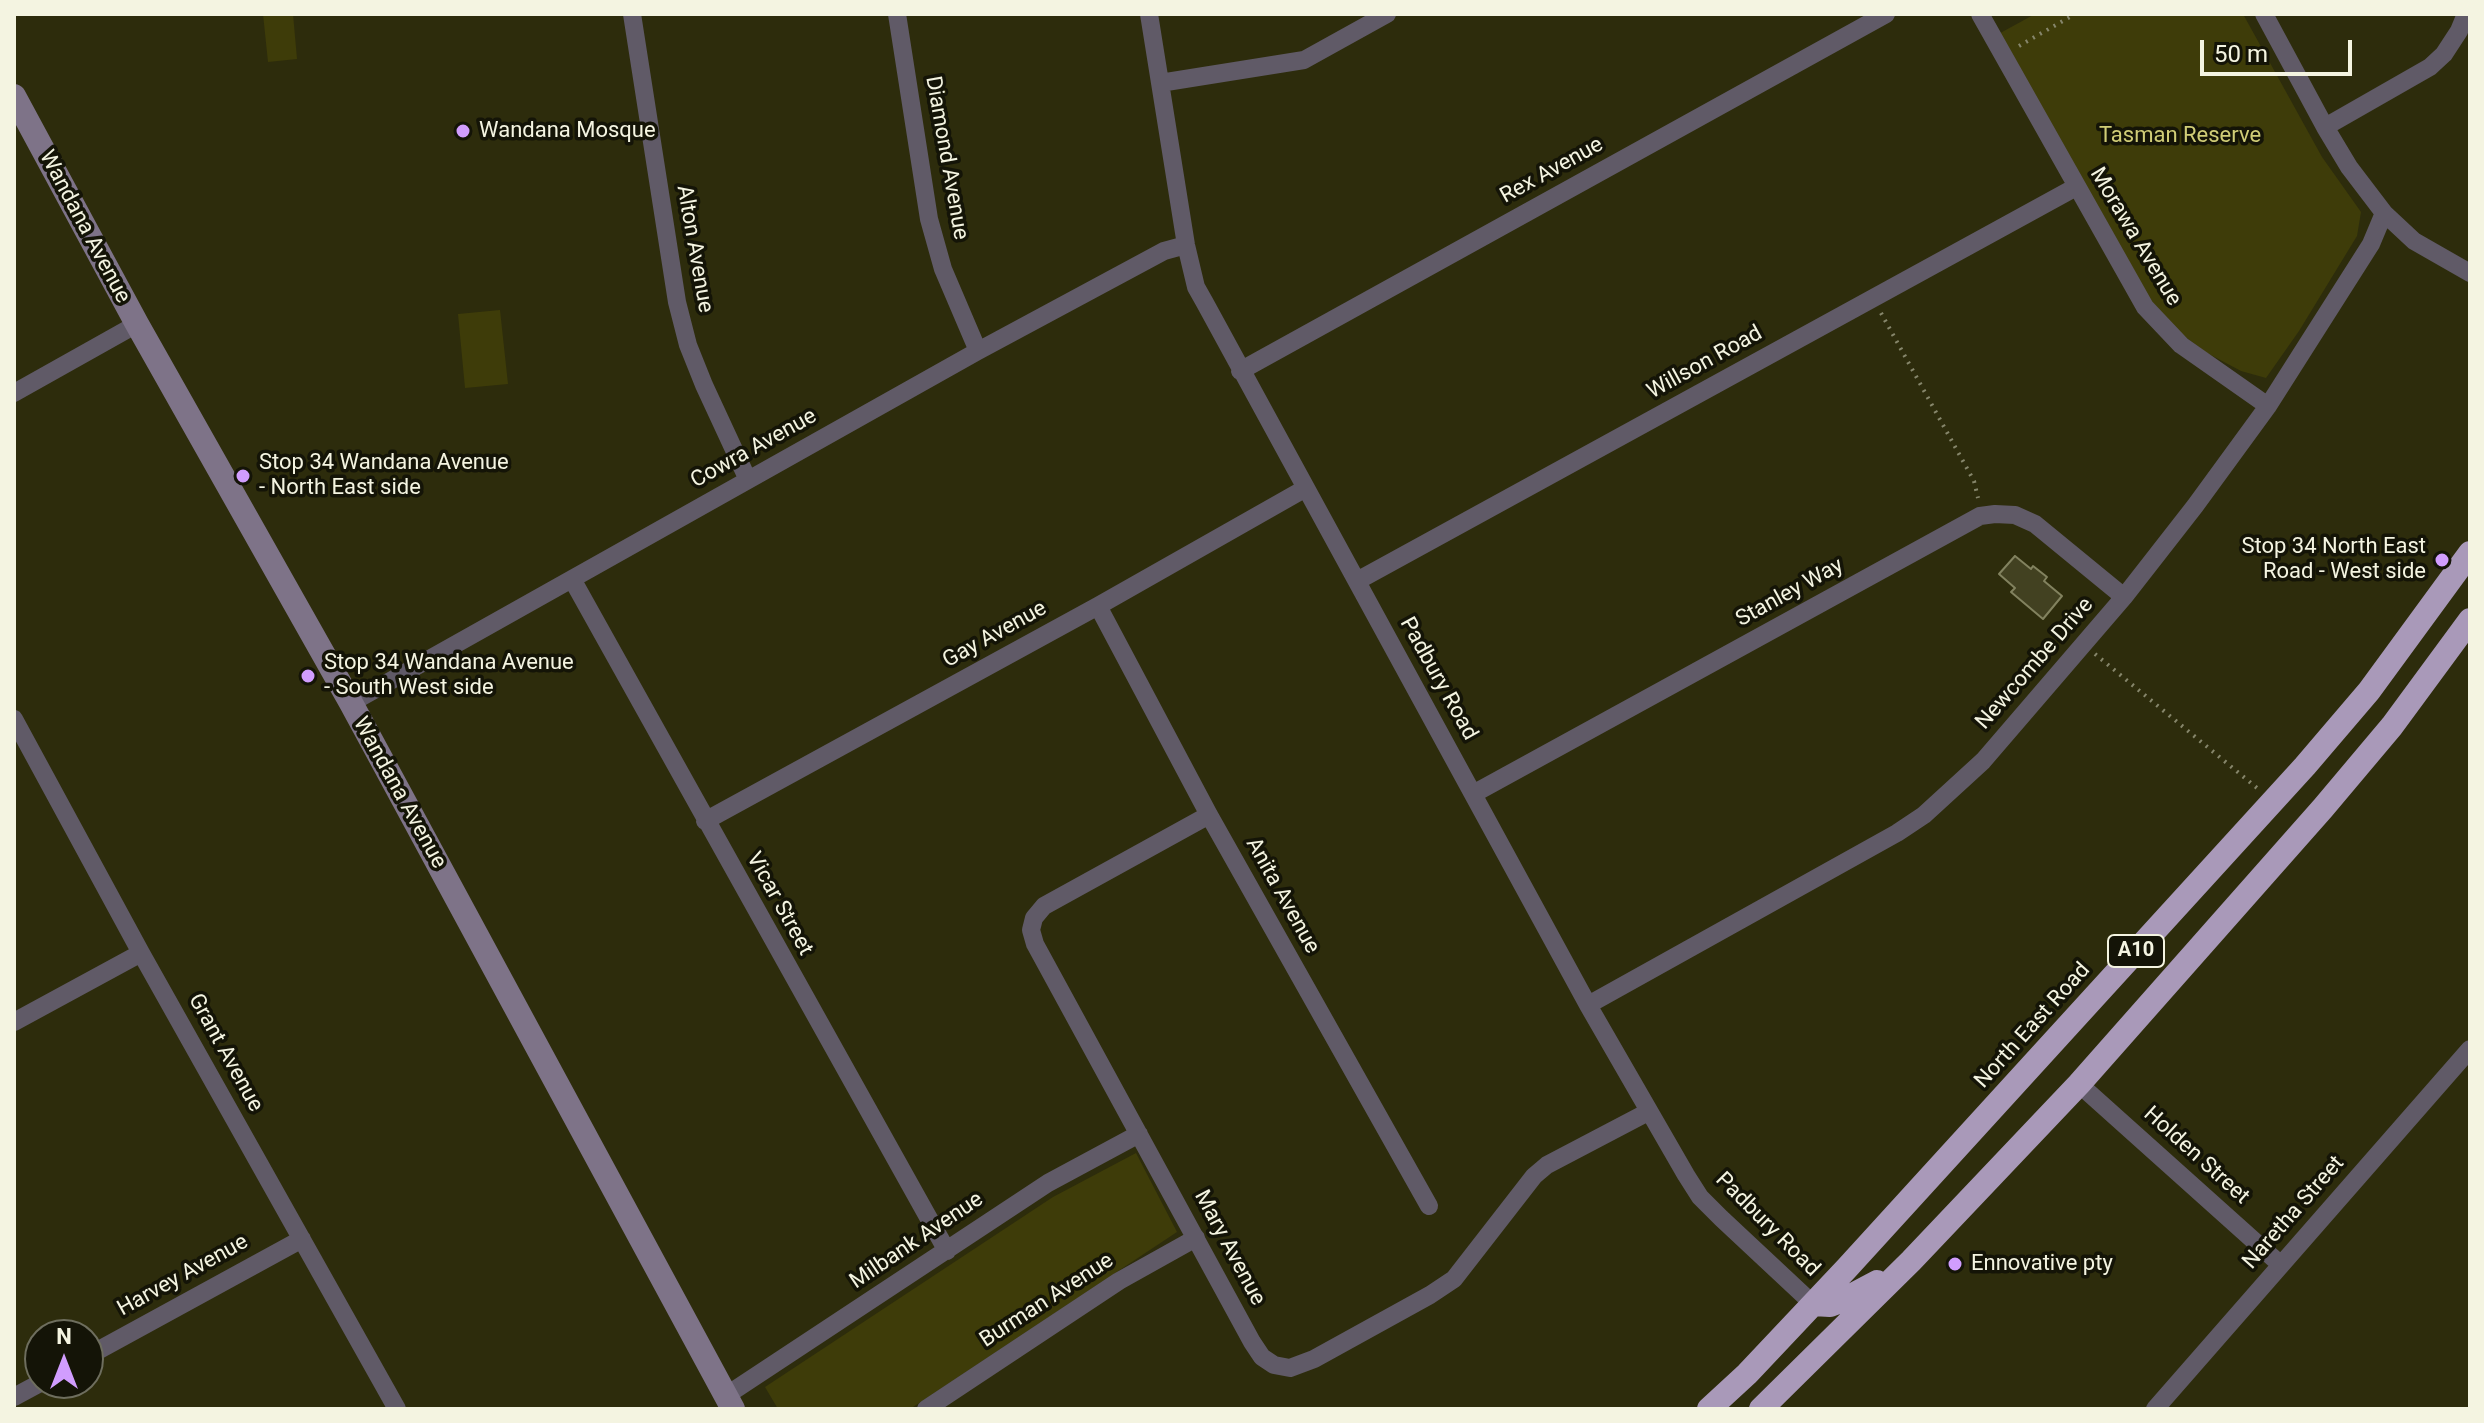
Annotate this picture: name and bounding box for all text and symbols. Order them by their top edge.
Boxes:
scale bar [2204,24,2356,74]
text: 50 m [2214,40,2268,68]
street label: Diamond Avenue [919,74,973,242]
place label: Wandana Mosque [479,118,656,144]
marker: Wandana Mosque [454,122,472,140]
park label: Tasman Reserve [2099,123,2261,149]
street label: Rex Avenue [1496,132,1608,210]
street label: Wandana Avenue [33,146,135,308]
street label: Morawa Avenue [2083,163,2187,311]
street label: Alton Avenue [670,183,718,315]
street label: Willson Road [1643,321,1767,405]
street label: Cowra Avenue [686,404,822,494]
place label: Stop 34 Wandana Avenue - North East side [259,450,509,502]
marker: Stop 34 Wandana Avenue - North East side [234,467,252,485]
place label: Stop 34 North East Road - West side [2241,534,2426,586]
marker: Stop 34 North East Road - West side [2433,551,2451,569]
street label: Stanley Way [1732,553,1848,633]
street label: Newcombe Drive [1971,593,2099,735]
street label: Gay Avenue [938,596,1052,674]
street label: Padbury Road [1393,613,1483,745]
place label: Stop 34 Wandana Avenue - South West side [324,650,574,702]
marker: Stop 34 Wandana Avenue - South West side [299,667,317,685]
street label: Wandana Avenue [346,713,452,873]
street label: Anita Avenue [1239,833,1325,959]
street label: Vicar Street [740,848,818,960]
road number: A10 [2108,935,2164,967]
street label: North East Road [1970,958,2096,1094]
street label: Grant Avenue [182,989,268,1117]
street label: Holden Street [2138,1102,2254,1210]
street label: Naretha Street [2238,1151,2350,1275]
street label: Padbury Road [1709,1167,1825,1283]
street label: Mary Avenue [1188,1186,1270,1310]
street label: Milbank Avenue [845,1187,989,1295]
street label: Harvey Avenue [113,1229,253,1323]
street label: Burman Avenue [975,1248,1119,1354]
place label: Ennovative pty [1971,1251,2113,1277]
marker: Ennovative pty [1946,1255,1964,1273]
north arrow [24,1319,104,1399]
text: N [56,1324,72,1349]

